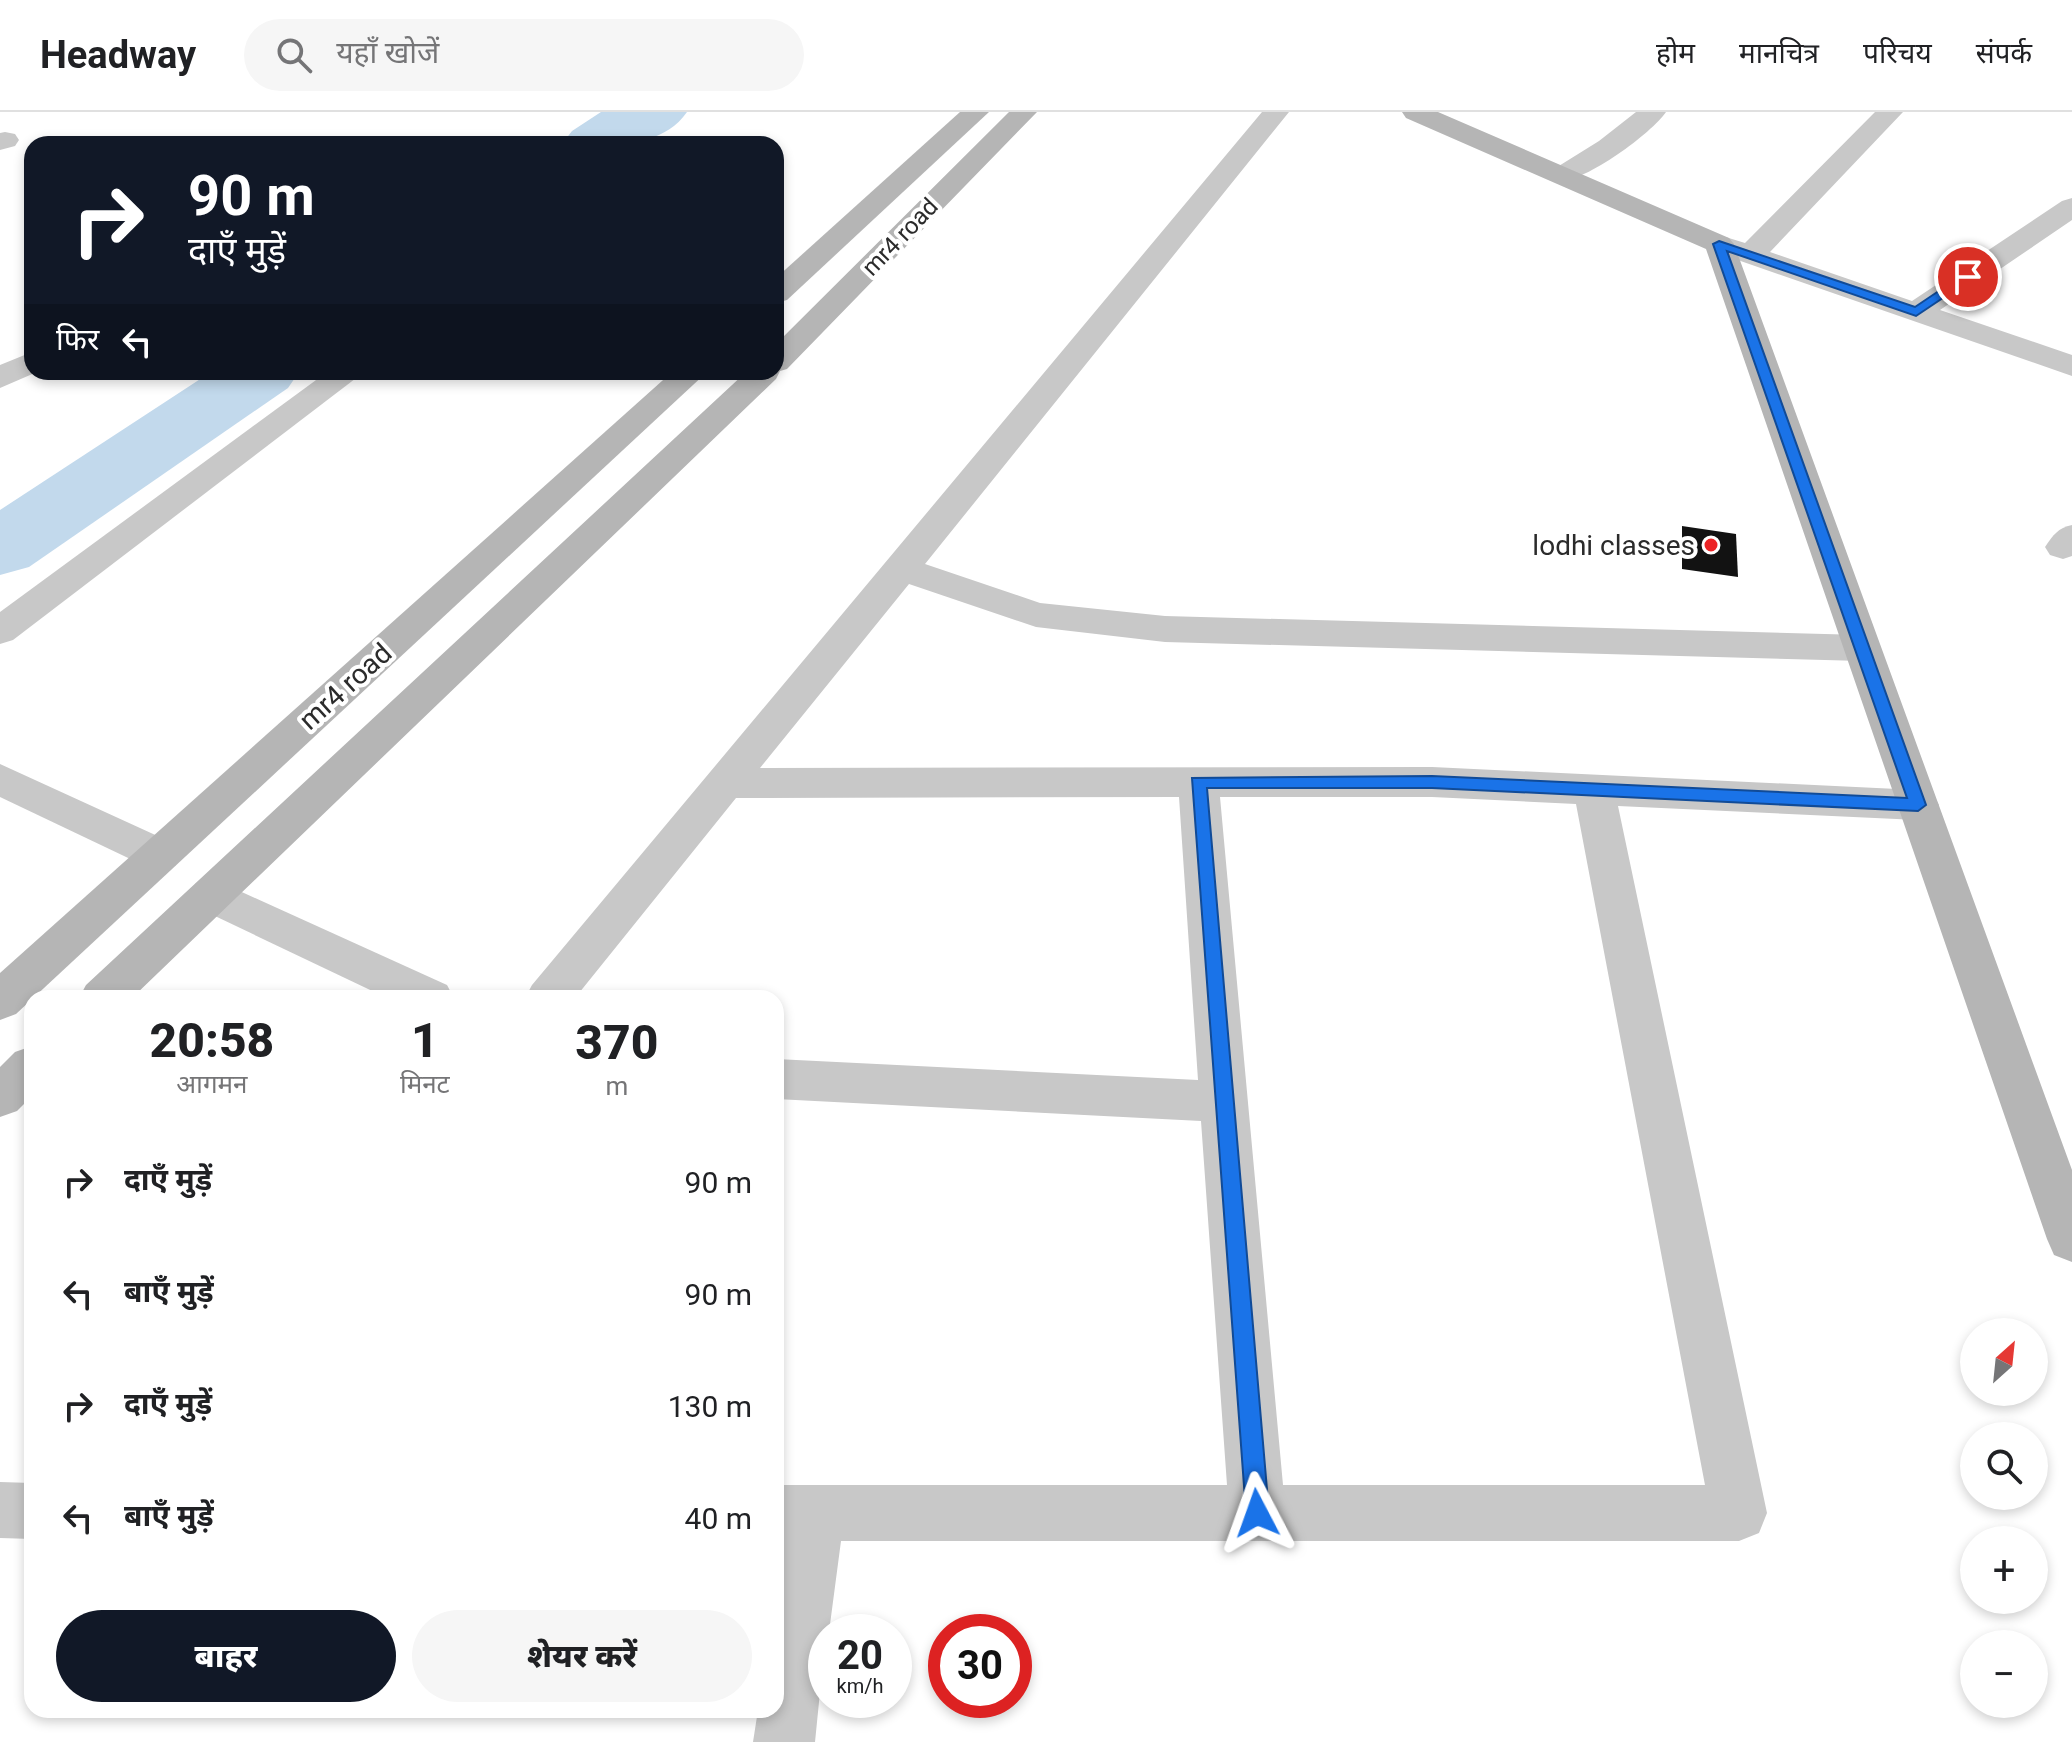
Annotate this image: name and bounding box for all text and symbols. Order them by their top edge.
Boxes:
search box [244,19,804,91]
text: Headway [40,33,196,77]
icon: search [272,33,316,77]
text: यहाँ खोजें [336,35,439,70]
text: होम [1656,37,1695,70]
text: मानचित्र [1739,37,1819,70]
text: परिचय [1863,37,1932,70]
text: संपर्क [1976,37,2032,70]
text: 90 m [188,163,315,229]
icon: right [56,168,160,272]
street label: mr4 road [856,192,944,282]
text: दाएँ मुड़ें [188,230,286,272]
pin [1934,243,2002,311]
icon: arrive [1946,255,1990,299]
icon: left [115,320,159,364]
text: फिर [56,322,99,357]
place label: lodhi classes [1532,529,1695,562]
marker: lodhi classes [1702,536,1720,554]
street label: mr4 road [292,636,398,736]
text: 20:58 [150,1012,274,1069]
text: 1 [411,1012,439,1069]
text: 370 [575,1014,658,1071]
text: आगमन [176,1069,248,1099]
text: मिनट [400,1069,450,1099]
text: m [605,1071,628,1101]
icon: right [56,1160,100,1204]
text: दाएँ मुड़ें [124,1162,212,1197]
text: 90 m [685,1165,752,1200]
icon: left [56,1272,100,1316]
text: बाएँ मुड़ें [124,1274,214,1309]
text: 90 m [685,1277,752,1312]
north arrow [1960,1318,2048,1406]
map controls [1960,1318,2048,1718]
icon: right [56,1384,100,1428]
text: दाएँ मुड़ें [124,1386,212,1421]
text: 130 m [668,1389,752,1424]
button: search [1960,1422,2048,1510]
position arrow [1215,1471,1299,1555]
icon: left [56,1496,100,1540]
text: बाएँ मुड़ें [124,1498,214,1533]
text: 40 m [685,1501,752,1536]
button: + [1960,1526,2048,1614]
button: बाहर [56,1610,396,1702]
button: शेयर करें [412,1610,752,1702]
speed limit sign: 30 [928,1614,1032,1718]
button: − [1960,1630,2048,1718]
text: 20 [837,1632,883,1679]
text: km/h [837,1674,883,1698]

